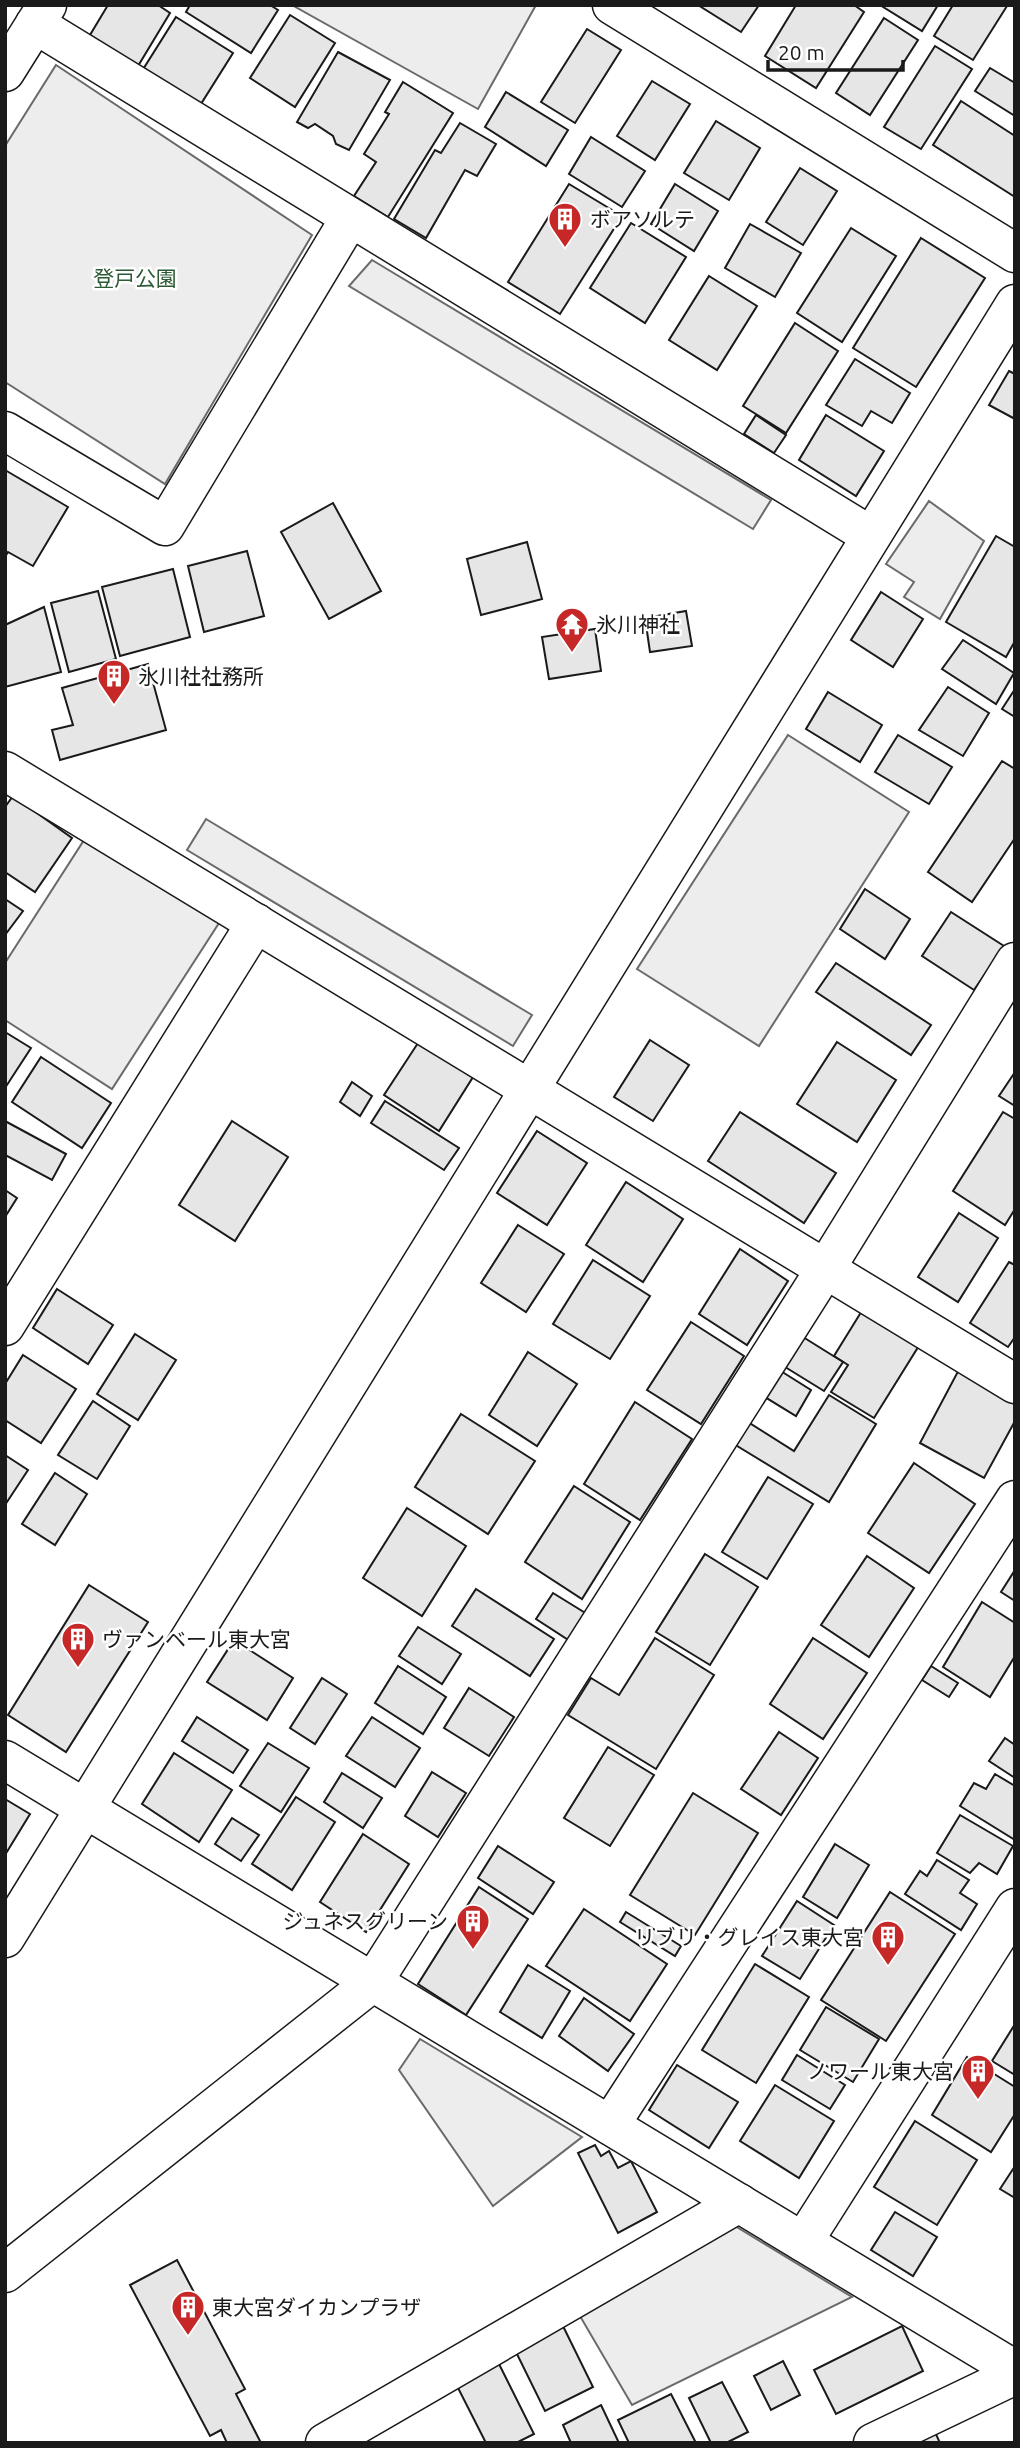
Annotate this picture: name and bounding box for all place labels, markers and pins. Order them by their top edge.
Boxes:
building icon: ボアソルテ [546,200,584,249]
place label: ボアソルテ [590,207,695,231]
temple icon: 氷川神社 [553,605,591,654]
place label: 氷川神社 [596,612,680,636]
building icon: 氷川社社務所 [95,657,133,706]
place label: 氷川社社務所 [138,664,264,688]
building icon: ヴァンベール東大宮 [59,1620,97,1669]
place label: ヴァンベール東大宮 [102,1627,291,1651]
building icon: ジュネスグリーン [454,1902,492,1951]
place label: ジュネスグリーン [283,1909,448,1933]
building icon: リブリ・グレイス東大宮 [869,1918,907,1967]
place label: リブリ・グレイス東大宮 [634,1925,864,1949]
building icon: ノワール東大宮 [959,2052,997,2101]
place label: ノワール東大宮 [807,2059,954,2083]
building icon: 東大宮ダイカンプラザ [169,2288,207,2337]
place label: 東大宮ダイカンプラザ [212,2295,421,2319]

